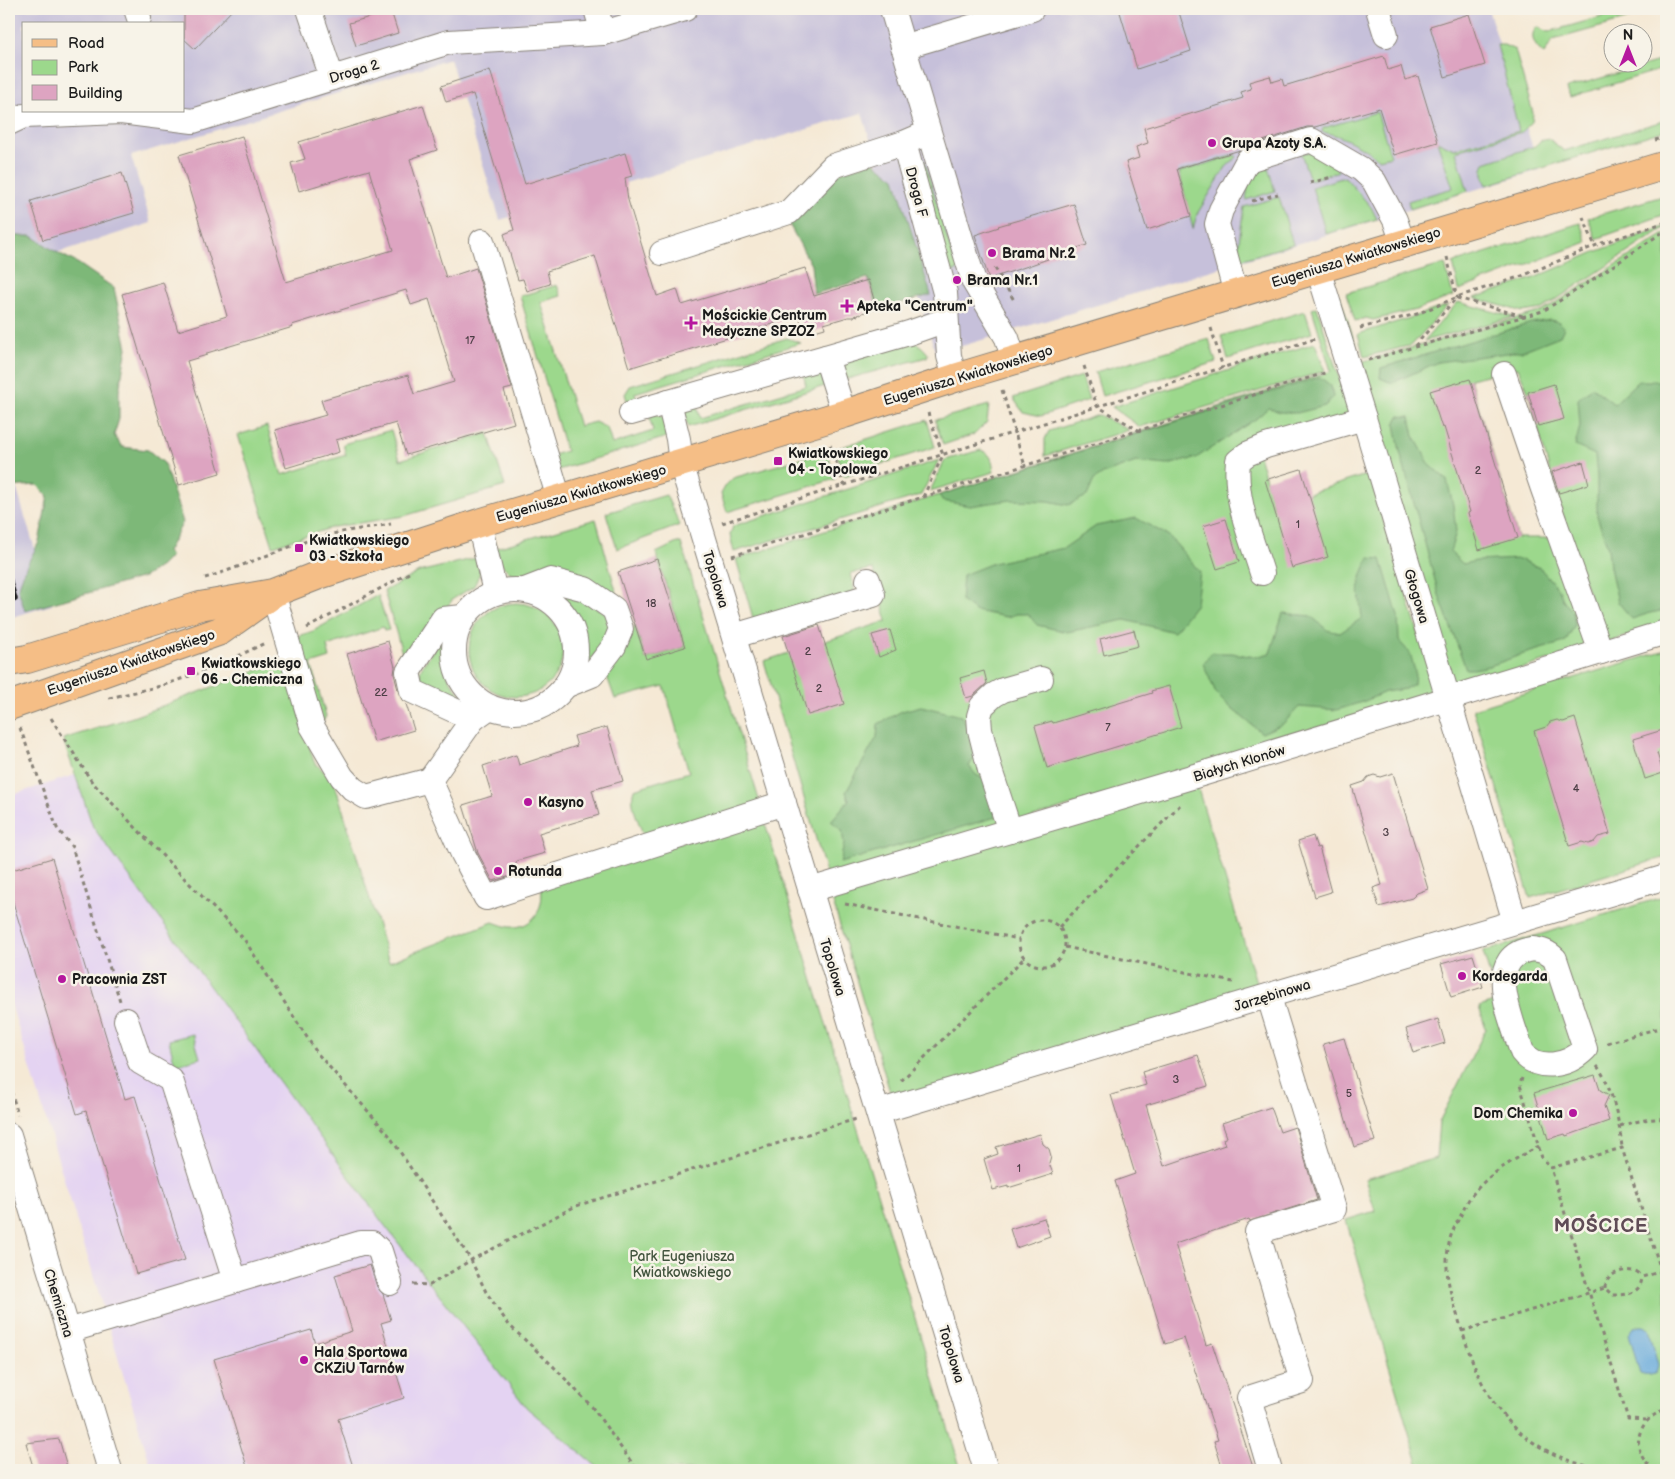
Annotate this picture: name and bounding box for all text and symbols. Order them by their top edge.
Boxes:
legend [22,22,185,112]
north arrow [1602,22,1652,72]
text: N [1623,27,1633,44]
text: Road [68,34,104,53]
street label: Droga 2 [327,56,382,87]
text: Park [68,58,99,77]
text: Building [68,84,123,103]
place label: Grupa Azoty S.A. [1222,135,1326,152]
marker: Grupa Azoty S.A. [1206,137,1218,149]
street label: Droga F [902,165,932,220]
street label: Eugeniusza Kwiatkowskiego [1269,224,1443,291]
place label: Brama Nr.2 [1002,245,1076,262]
marker: Brama Nr.2 [986,247,998,259]
place label: Brama Nr.1 [967,272,1038,289]
marker: Brama Nr.1 [951,274,963,286]
place label: Apteka "Centrum" [856,298,973,315]
marker: Apteka "Centrum" [841,300,853,312]
place label: Mościckie Centrum Medyczne SPZOZ [702,307,827,340]
marker: Mościckie Centrum Medyczne SPZOZ [684,316,698,330]
house number: 17 [465,334,475,347]
street label: Eugeniusza Kwiatkowskiego [881,342,1055,409]
place label: Kwiatkowskiego 04 - Topolowa [788,445,888,478]
marker: Kwiatkowskiego 04 - Topolowa [772,455,784,467]
street label: Eugeniusza Kwiatkowskiego [494,461,668,526]
house number: 2 [1475,464,1482,477]
house number: 1 [1296,518,1300,531]
place label: Kwiatkowskiego 03 - Szkoła [309,532,409,565]
marker: Kwiatkowskiego 03 - Szkoła [293,542,305,554]
street label: Topolowa [699,548,732,610]
street label: Głogowa [1400,567,1433,625]
house number: 18 [646,597,656,610]
street label: Eugeniusza Kwiatkowskiego [45,626,217,699]
house number: 2 [805,645,812,658]
place label: Kwiatkowskiego 06 - Chemiczna [201,655,303,688]
marker: Kwiatkowskiego 06 - Chemiczna [185,665,197,677]
house number: 2 [816,682,823,695]
house number: 22 [375,686,388,699]
house number: 7 [1105,721,1111,734]
street label: Białych Klonów [1191,741,1288,786]
house number: 4 [1573,782,1580,795]
place label: Kasyno [538,794,584,811]
marker: Kasyno [522,796,534,808]
house number: 3 [1383,826,1390,839]
place label: Rotunda [508,863,562,880]
marker: Rotunda [492,865,504,877]
street label: Topolowa [816,936,849,998]
place label: Kordegarda [1472,968,1548,985]
marker: Kordegarda [1456,970,1468,982]
place label: Pracownia ZST [72,971,167,988]
marker: Pracownia ZST [56,973,68,985]
street label: Jarzębinowa [1232,976,1313,1015]
house number: 3 [1173,1073,1180,1086]
house number: 5 [1346,1087,1352,1100]
place label: Dom Chemika [1473,1105,1563,1122]
marker: Dom Chemika [1567,1107,1579,1119]
house number: 1 [1017,1162,1021,1175]
district label: MOŚCICE [1554,1213,1648,1238]
park label: Park Eugeniusza Kwiatkowskiego [629,1248,735,1281]
street label: Chemiczna [40,1267,77,1340]
street label: Topolowa [935,1323,968,1385]
place label: Hala Sportowa CKZiU Tarnów [314,1344,408,1377]
marker: Hala Sportowa CKZiU Tarnów [298,1354,310,1366]

